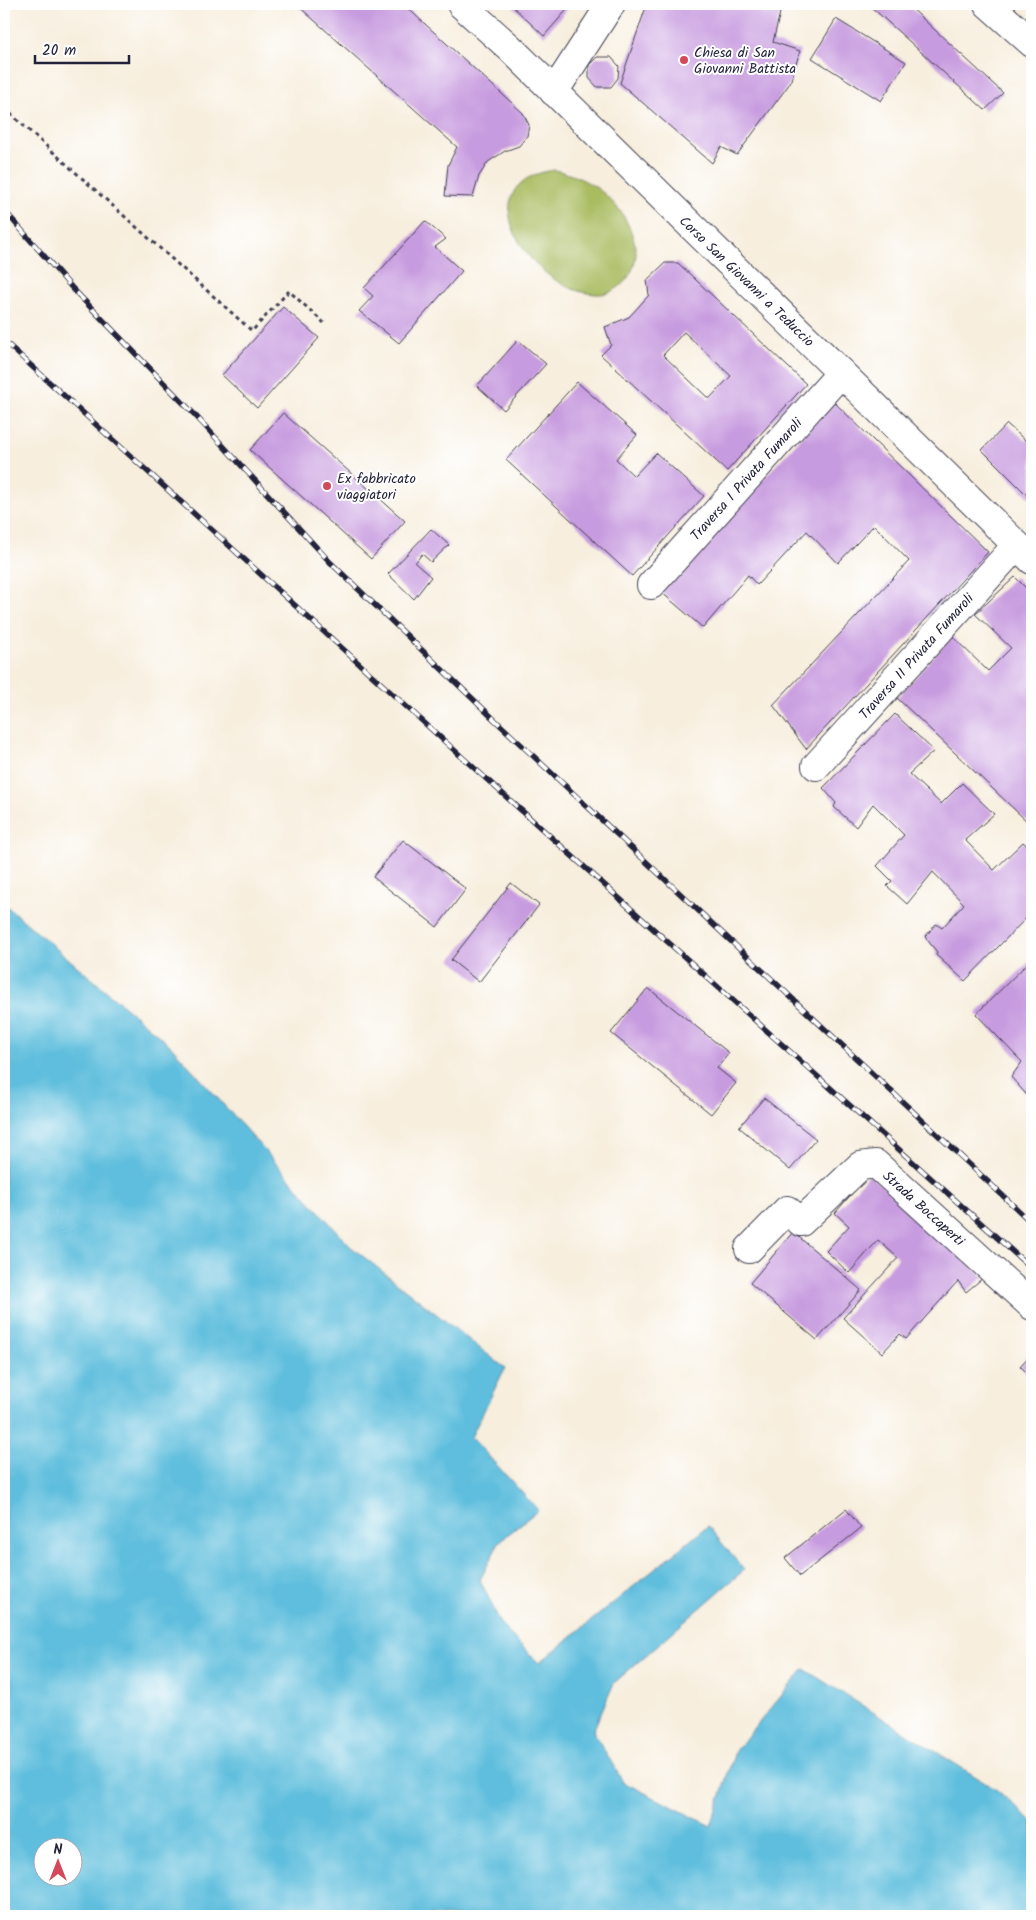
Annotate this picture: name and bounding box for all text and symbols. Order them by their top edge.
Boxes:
scale bar [35,32,129,64]
text: 20 m [42,39,76,63]
place label: Chiesa di San Giovanni Battista [694,42,796,80]
marker: Chiesa di San Giovanni Battista [678,54,690,66]
street label: Corso San Giovanni a Teduccio [674,211,819,352]
street label: Traversa I Privata Fumaroli [685,413,808,546]
place label: Ex fabbricato viaggiatori [337,468,416,506]
marker: Ex fabbricato viaggiatori [321,480,333,492]
street label: Traversa II Privata Fumaroli [854,588,980,725]
street label: Strada Boccaperti [877,1166,970,1252]
north arrow [32,1838,82,1888]
text: N [54,1839,63,1861]

